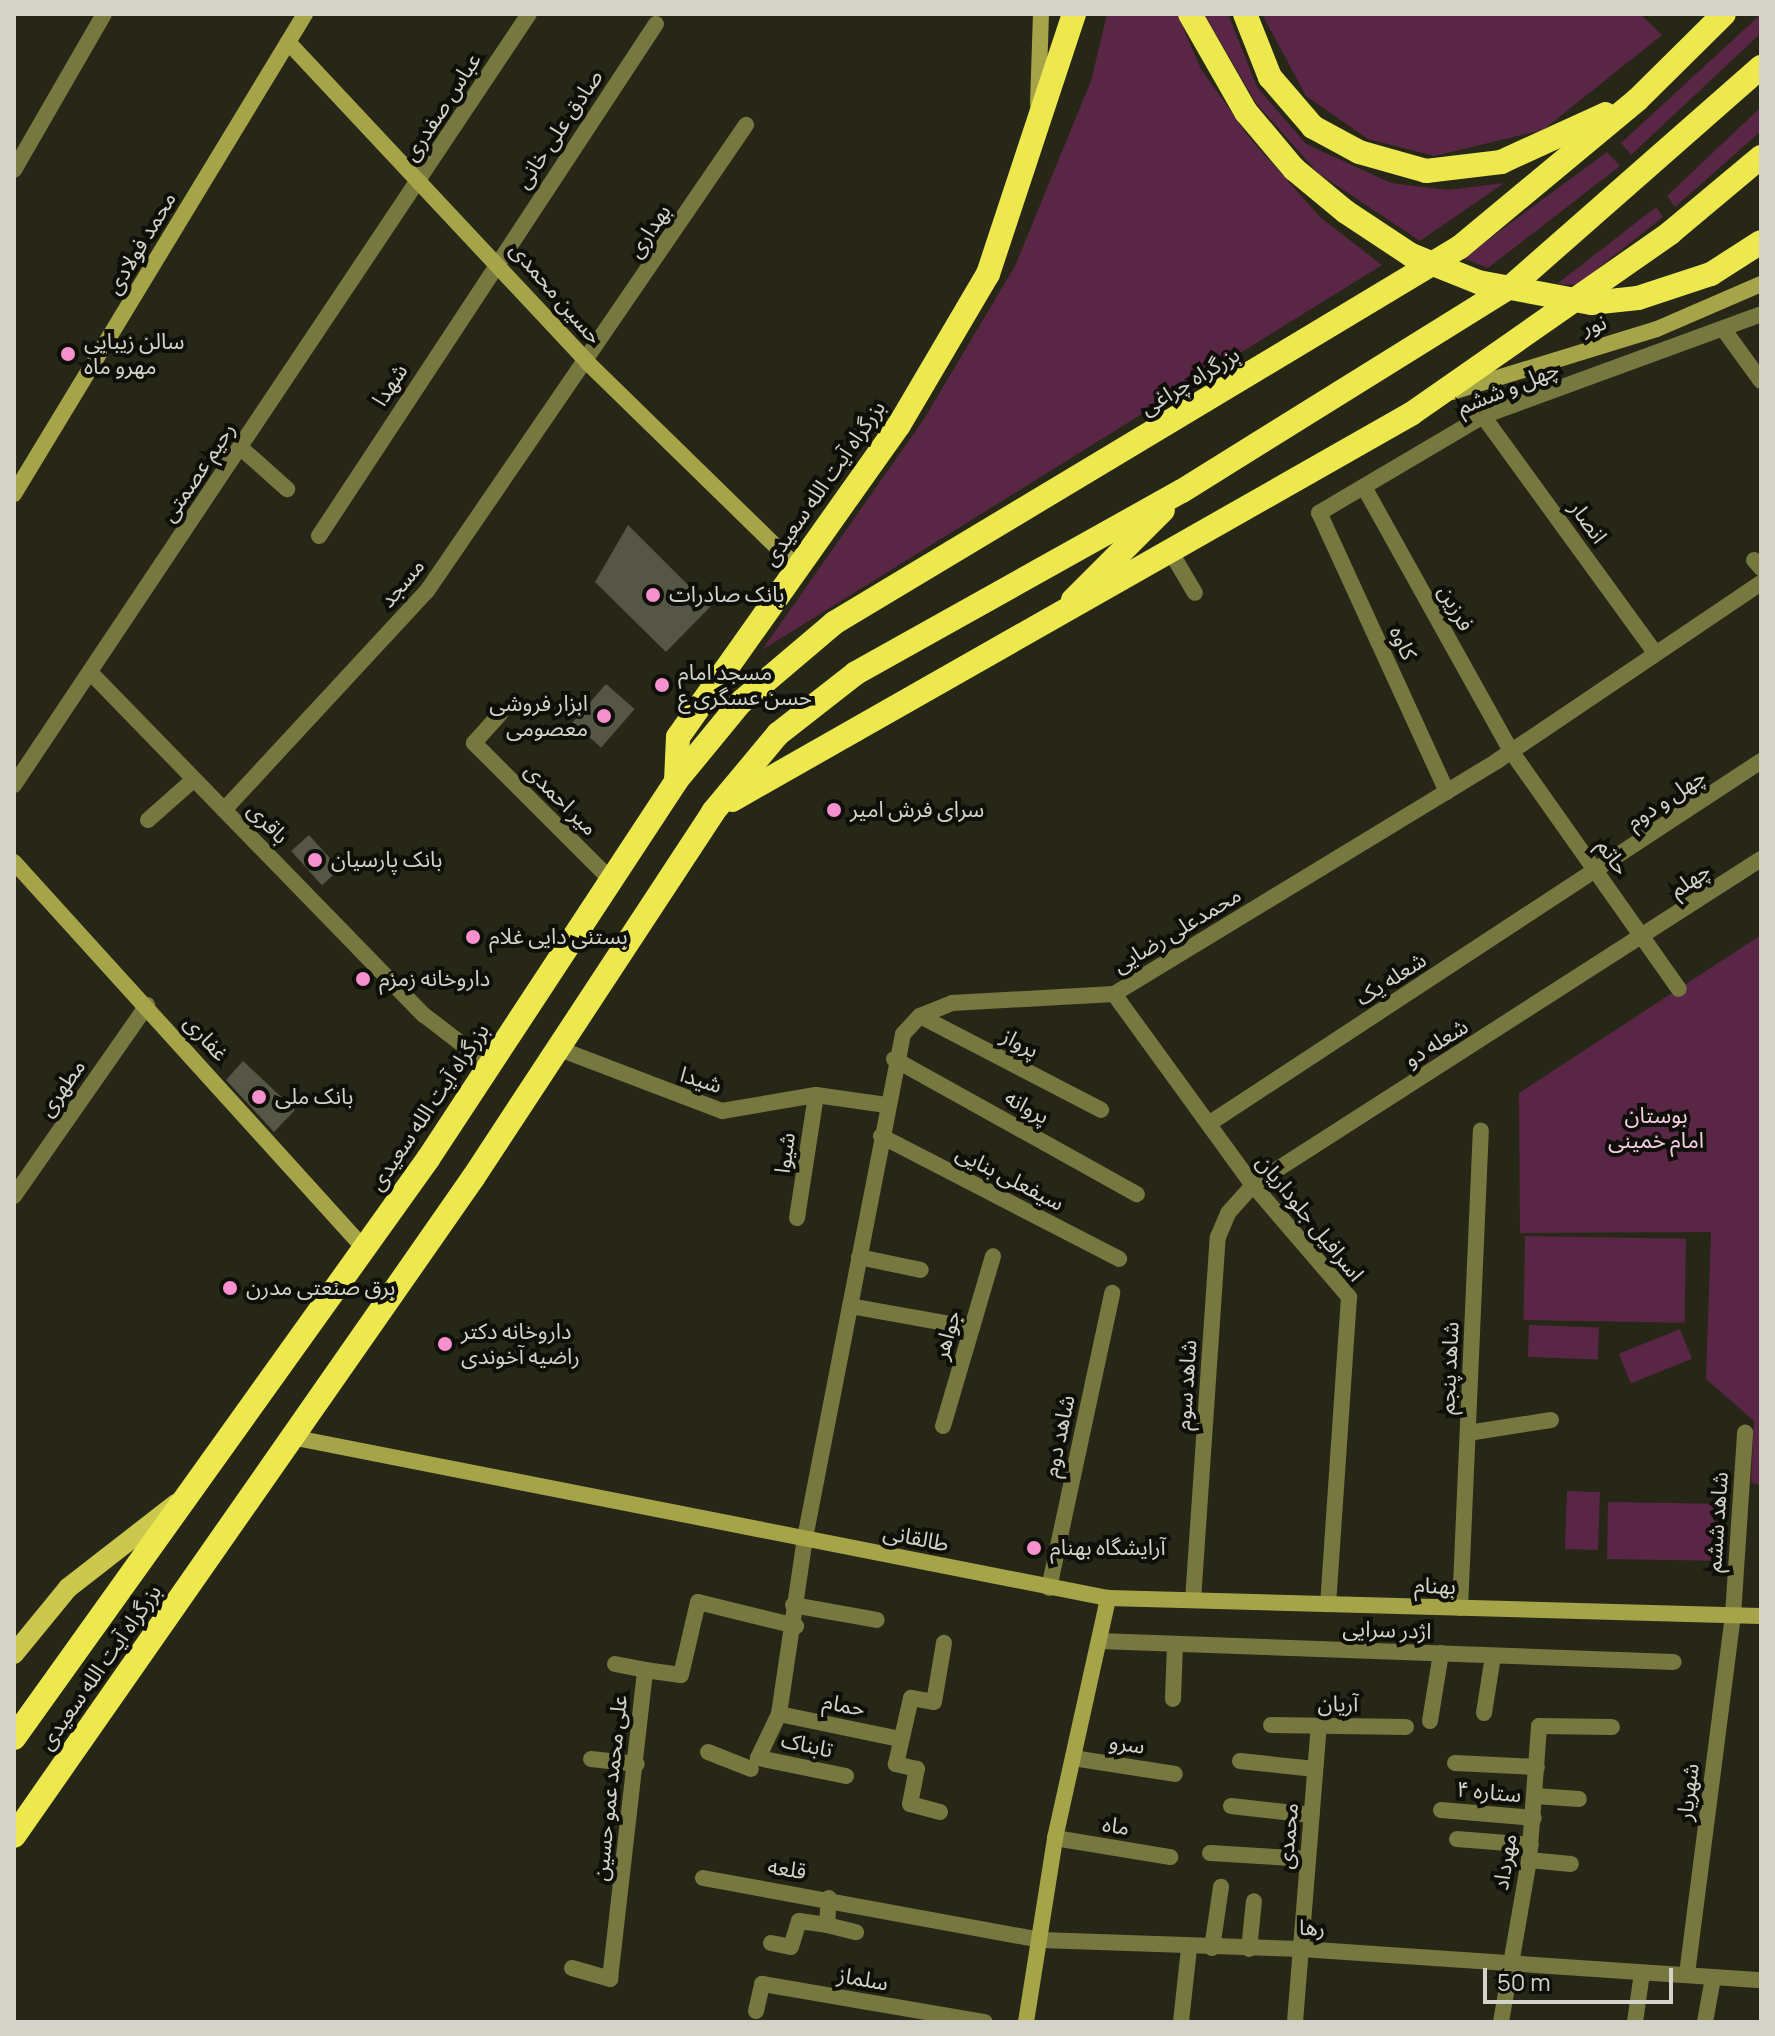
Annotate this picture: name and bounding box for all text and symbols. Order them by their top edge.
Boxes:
street label: عباس صفدری [397,48,487,166]
street label: صادق علی خانی [509,64,609,194]
street label: محمد فولادی [100,187,182,299]
street label: بهداری [622,199,676,263]
street label: حسین محمدی [504,236,608,350]
street label: نور [1578,309,1610,341]
place label: سالن زیبایی مهرو ماه [84,328,185,380]
street label: بزرگراه چراغی [1136,341,1244,421]
marker: سالن زیبایی مهرو ماه [59,345,77,363]
street label: چهل و ششم [1453,356,1563,420]
street label: شهدا [367,359,413,411]
street label: بزرگراه آیت الله سعیدی [757,395,891,571]
street label: رحیم عصمتی [155,417,241,527]
street label: انصار [1564,495,1612,549]
street label: مسجد [374,553,430,613]
street label: فرزین [1433,580,1479,636]
place label: بانک صادرات [669,582,784,608]
marker: بانک صادرات [644,586,662,604]
street label: کاوه [1384,622,1422,664]
place label: مسجد امام حسن عسگری ع [678,659,812,710]
marker: مسجد امام حسن عسگری ع [653,676,671,694]
place label: ابزار فروشی معصومی [489,690,588,742]
marker: ابزار فروشی معصومی [595,707,613,725]
street label: میر احمدی [519,757,603,841]
street label: چهل و دوم [1621,763,1711,835]
street label: باقری [242,797,294,849]
place label: سرای فرش امیر [850,797,984,823]
marker: سرای فرش امیر [825,801,843,819]
street label: حاتم [1591,834,1635,880]
place label: بانک پارسیان [331,847,442,873]
marker: بانک پارسیان [306,851,324,869]
street label: چهلم [1665,857,1715,903]
street label: محمدعلی رضایی [1108,881,1246,979]
place label: بستنی دایی غلام [489,924,628,950]
marker: بستنی دایی غلام [464,928,482,946]
street label: شعله یک [1351,947,1431,1011]
place label: داروخانه زمزم [379,966,490,992]
marker: داروخانه زمزم [354,970,372,988]
street label: غفاری [178,1009,234,1067]
street label: شعله دو [1399,1013,1473,1073]
street label: بزرگراه آیت الله سعیدی [363,1018,495,1196]
street label: پرواز [997,1022,1043,1064]
street label: مطهری [33,1054,91,1122]
street label: شیدا [677,1061,725,1099]
place label: بانک ملی [275,1084,353,1110]
street label: پروانه [1000,1084,1054,1130]
marker: بانک ملی [250,1088,268,1106]
park label: بوستان امام خمینی [1608,1102,1704,1154]
street label: شیوا [769,1131,801,1175]
street label: سیفعلی بنایی [952,1140,1068,1216]
street label: اسرافیل جلوداریان [1251,1149,1369,1287]
place label: برق صنعتی مدرن [246,1275,395,1301]
marker: برق صنعتی مدرن [221,1279,239,1297]
street label: جواهر [927,1307,967,1363]
place label: داروخانه دکتر راضیه آخوندی [461,1318,580,1370]
street label: شاهد پنجم [1433,1321,1465,1415]
marker: داروخانه دکتر راضیه آخوندی [436,1335,454,1353]
street label: شاهد سوم [1170,1339,1202,1431]
street label: شاهد دوم [1037,1392,1081,1480]
street label: شاهد ششم [1700,1471,1734,1573]
street label: طالقانی [881,1519,951,1557]
place label: آرایشگاه بهنام [1050,1535,1166,1561]
marker: آرایشگاه بهنام [1025,1539,1043,1557]
street label: بهنام [1414,1572,1456,1600]
street label: بزرگراه آیت الله سعیدی [33,1579,167,1755]
street label: اژدر سرایی [1342,1615,1432,1645]
street label: حمام [821,1688,867,1722]
street label: آریان [1317,1690,1359,1718]
street label: علی محمد عمو حسین [587,1694,633,1882]
street label: تابناک [779,1727,835,1763]
street label: سرو [1107,1728,1147,1760]
street label: شهریار [1671,1762,1705,1822]
street label: ستاره ۴ [1456,1776,1522,1808]
street label: محمدی [1272,1802,1304,1870]
street label: ماه [1101,1811,1131,1841]
street label: مهرداد [1488,1832,1522,1892]
street label: قلعه [766,1853,808,1885]
street label: رها [1298,1914,1326,1942]
scale bar [1487,1952,1677,2002]
street label: سلماز [836,1962,890,1996]
text: 50 m [1497,1965,1551,1998]

